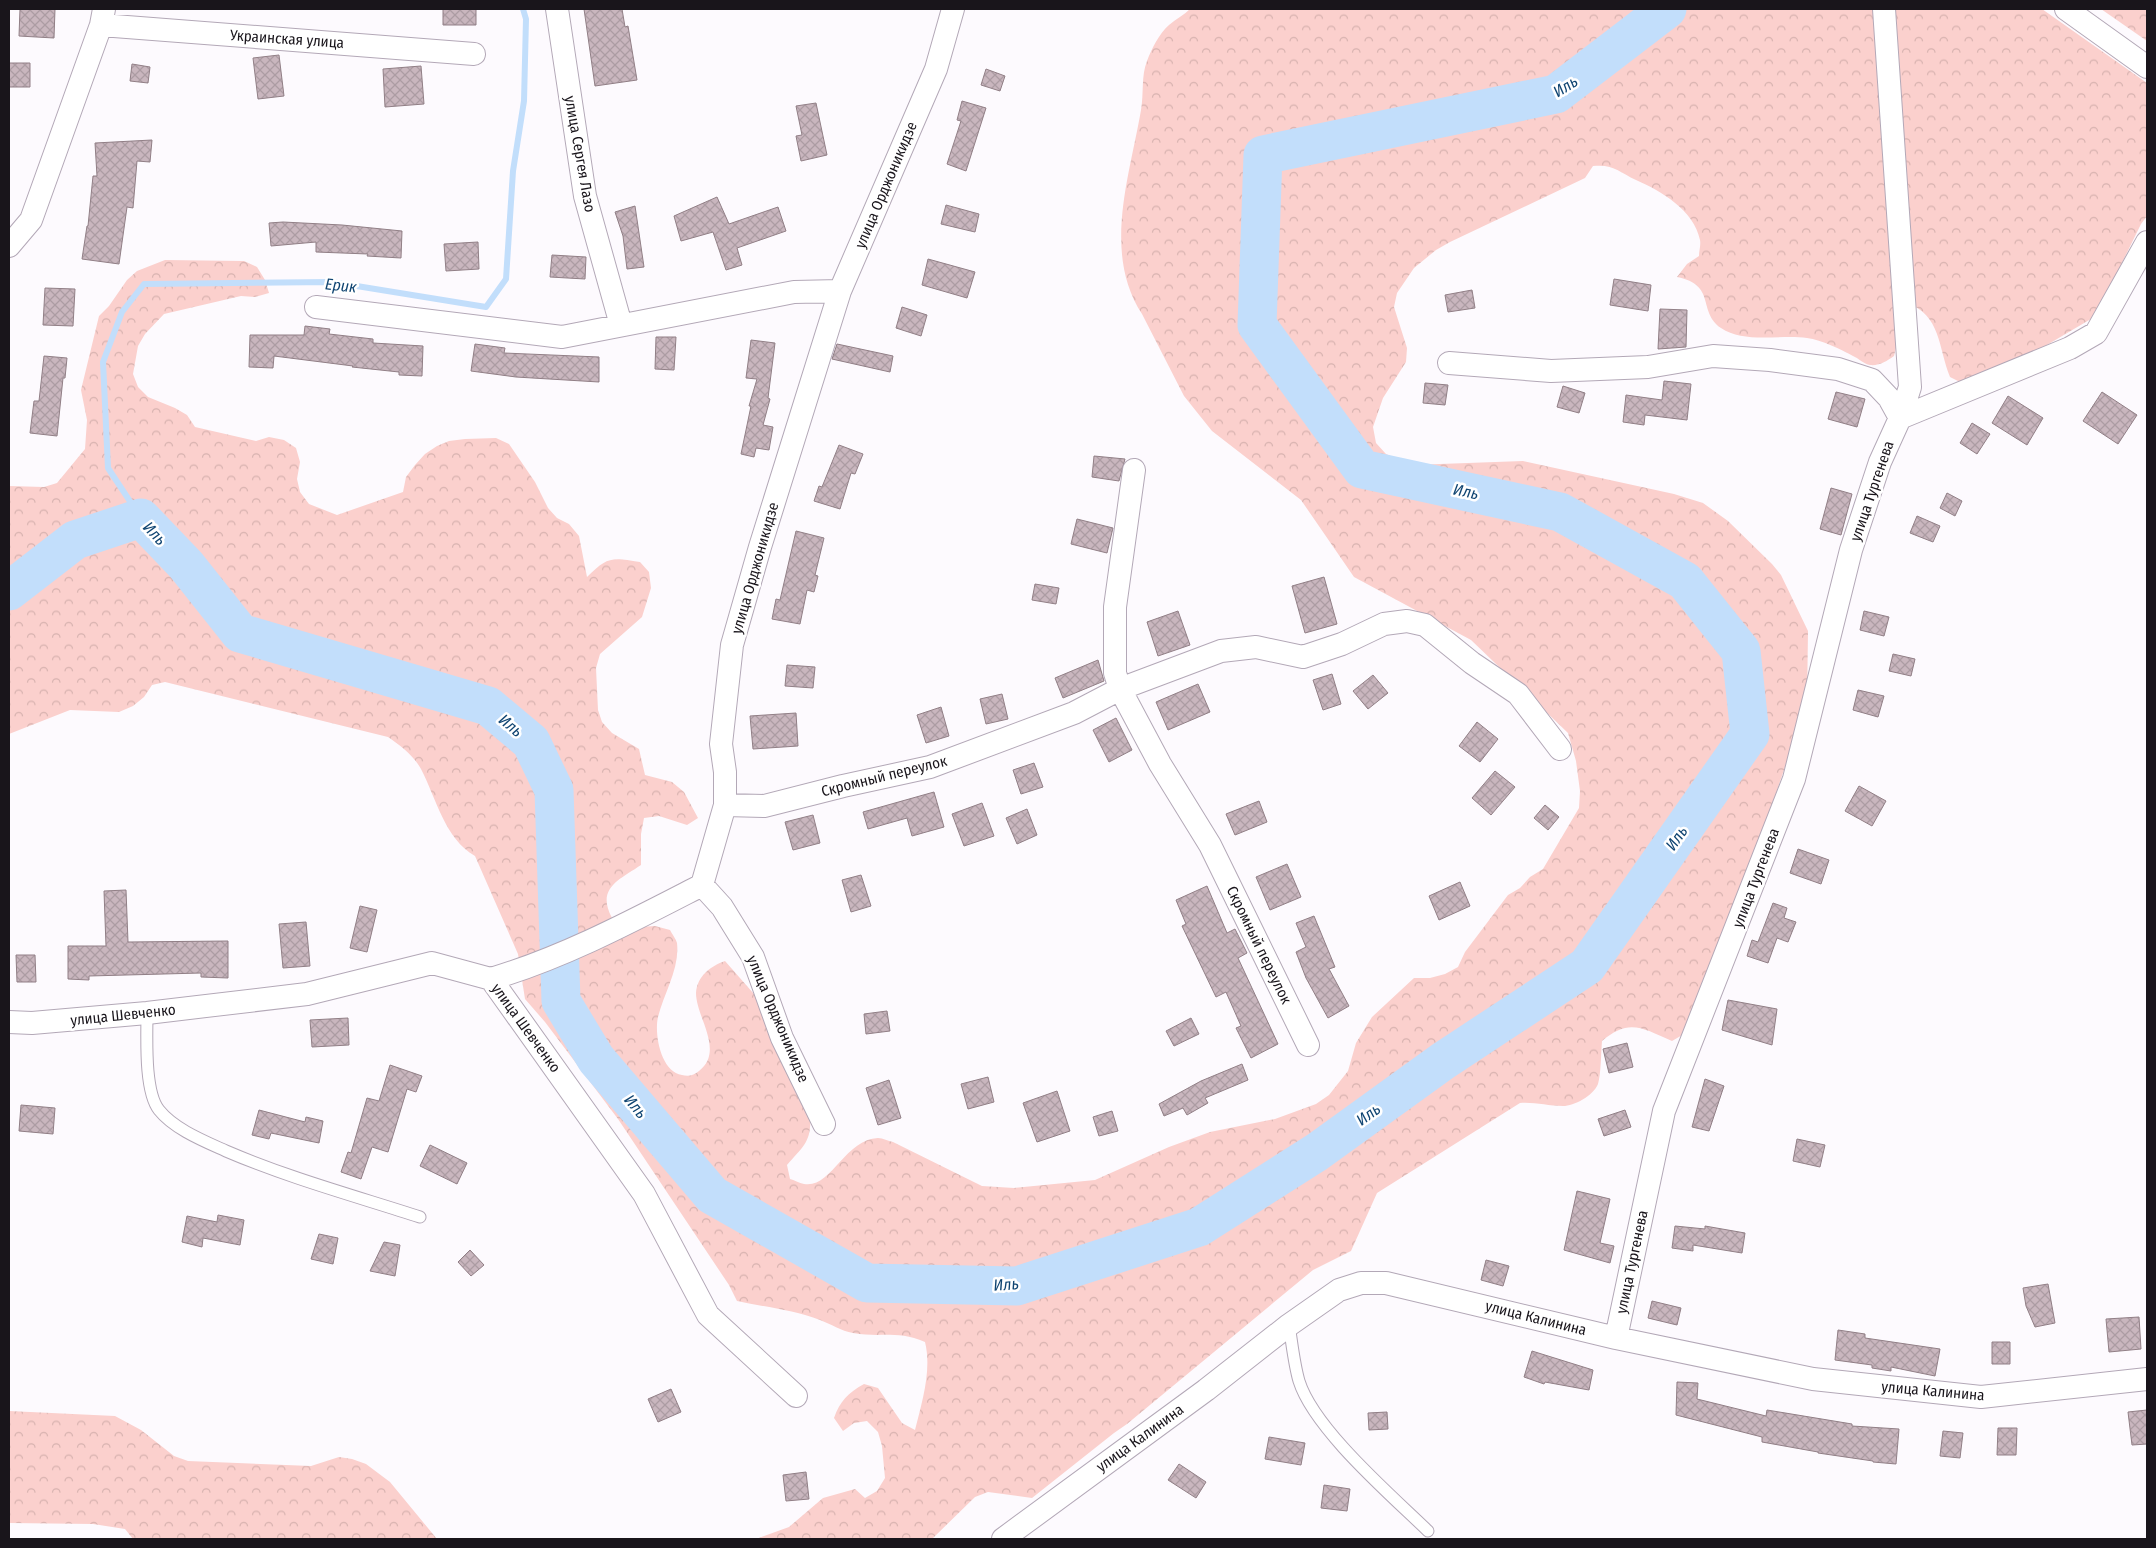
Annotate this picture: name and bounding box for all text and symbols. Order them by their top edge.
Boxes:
street label: Украинская улица [228,26,345,52]
water label: Иль [1549,72,1581,101]
street label: улица Сергея Лазо [561,94,599,214]
street label: улица Орджоникидзе [851,119,921,251]
water label: Ерик [324,274,358,297]
street label: улица Тургенева [1846,438,1898,544]
water label: Иль [1452,480,1480,503]
street label: улица Орджоникидзе [728,500,782,636]
water label: Иль [139,518,170,549]
water label: Иль [495,710,526,741]
street label: Скромный переулок [819,752,949,800]
water label: Иль [1661,822,1691,854]
street label: улица Тургенева [1729,826,1783,930]
street label: Скромный переулок [1223,883,1295,1007]
street label: улица Орджоникидзе [743,953,813,1085]
street label: улица Шевченко [488,980,564,1076]
street label: улица Шевченко [69,1001,177,1029]
water label: Иль [620,1091,651,1122]
water label: Иль [1352,1099,1384,1130]
street label: улица Тургенева [1612,1209,1652,1315]
water label: Иль [993,1274,1019,1295]
street label: улица Калинина [1484,1297,1588,1339]
street label: улица Калинина [1881,1378,1985,1404]
street label: улица Калинина [1093,1400,1187,1476]

